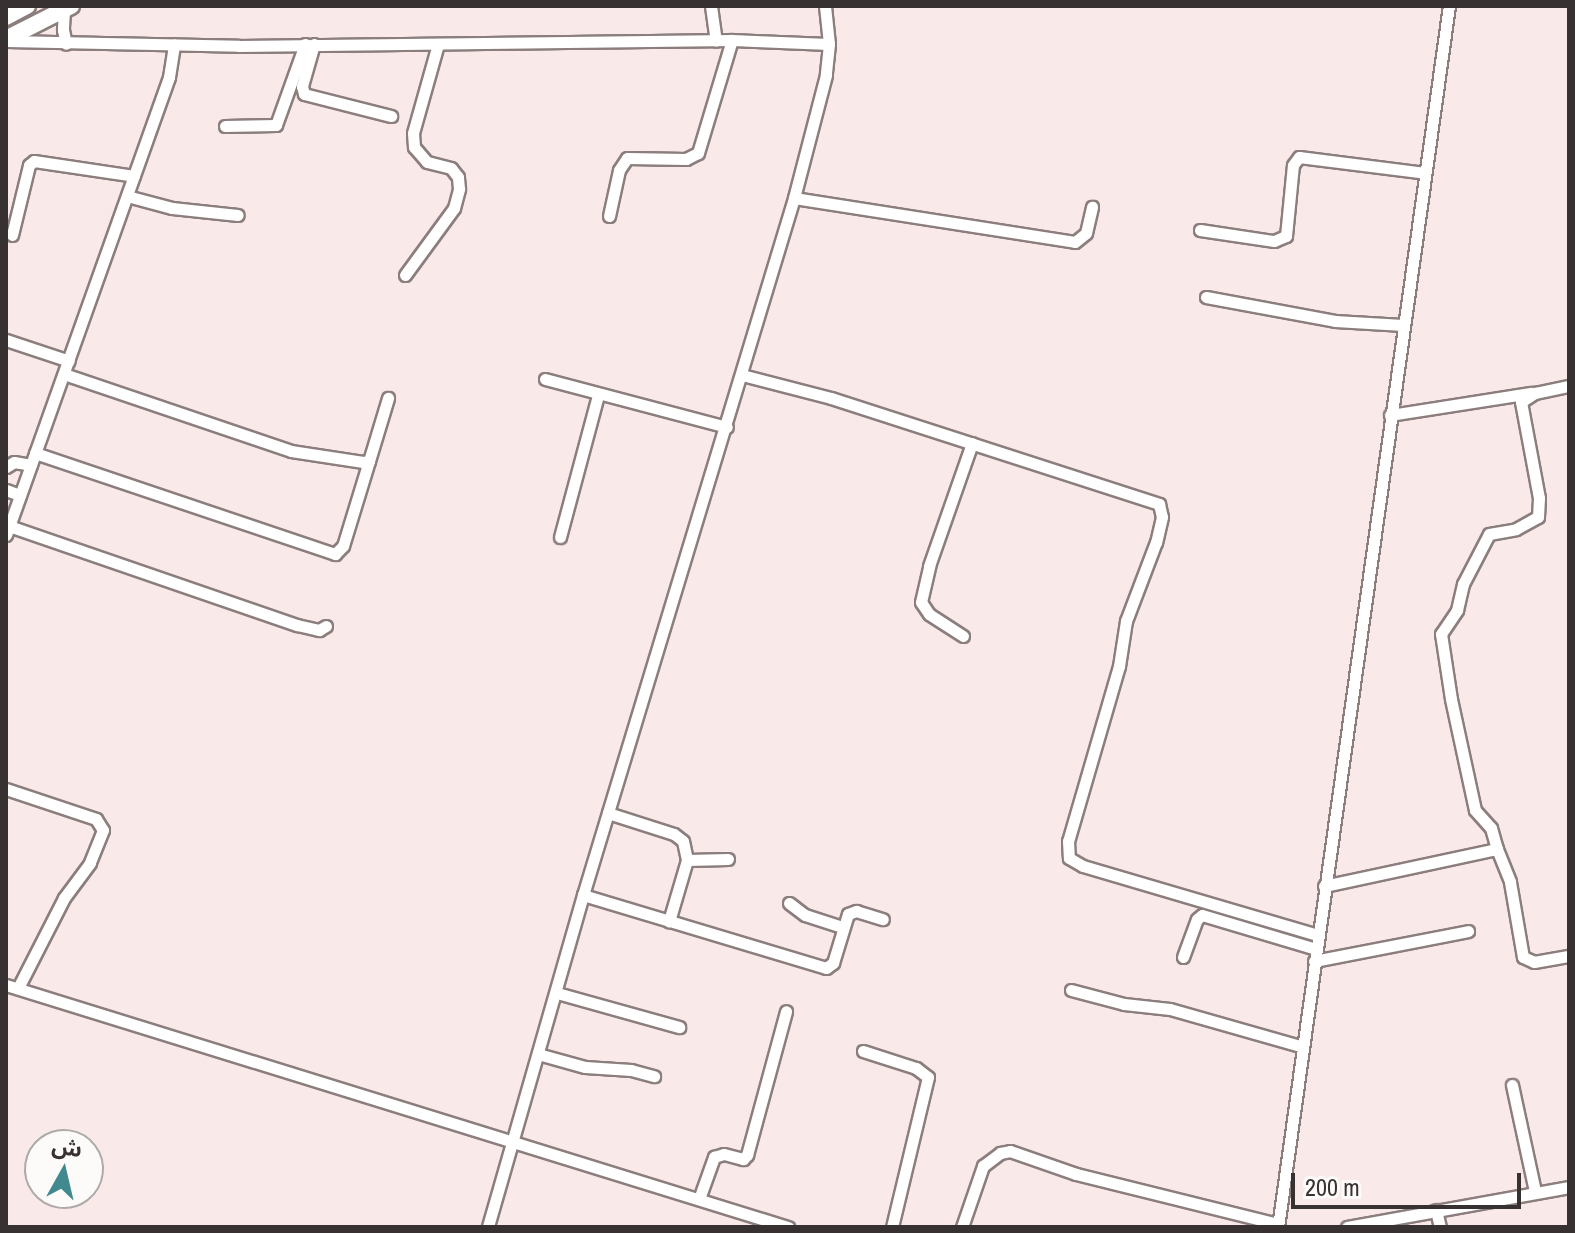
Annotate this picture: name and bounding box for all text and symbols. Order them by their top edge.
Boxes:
north arrow [24,1129,104,1209]
text: ش [50,1130,84,1164]
scale bar [1295,1157,1525,1207]
text: 200 m [1305,1171,1360,1203]

